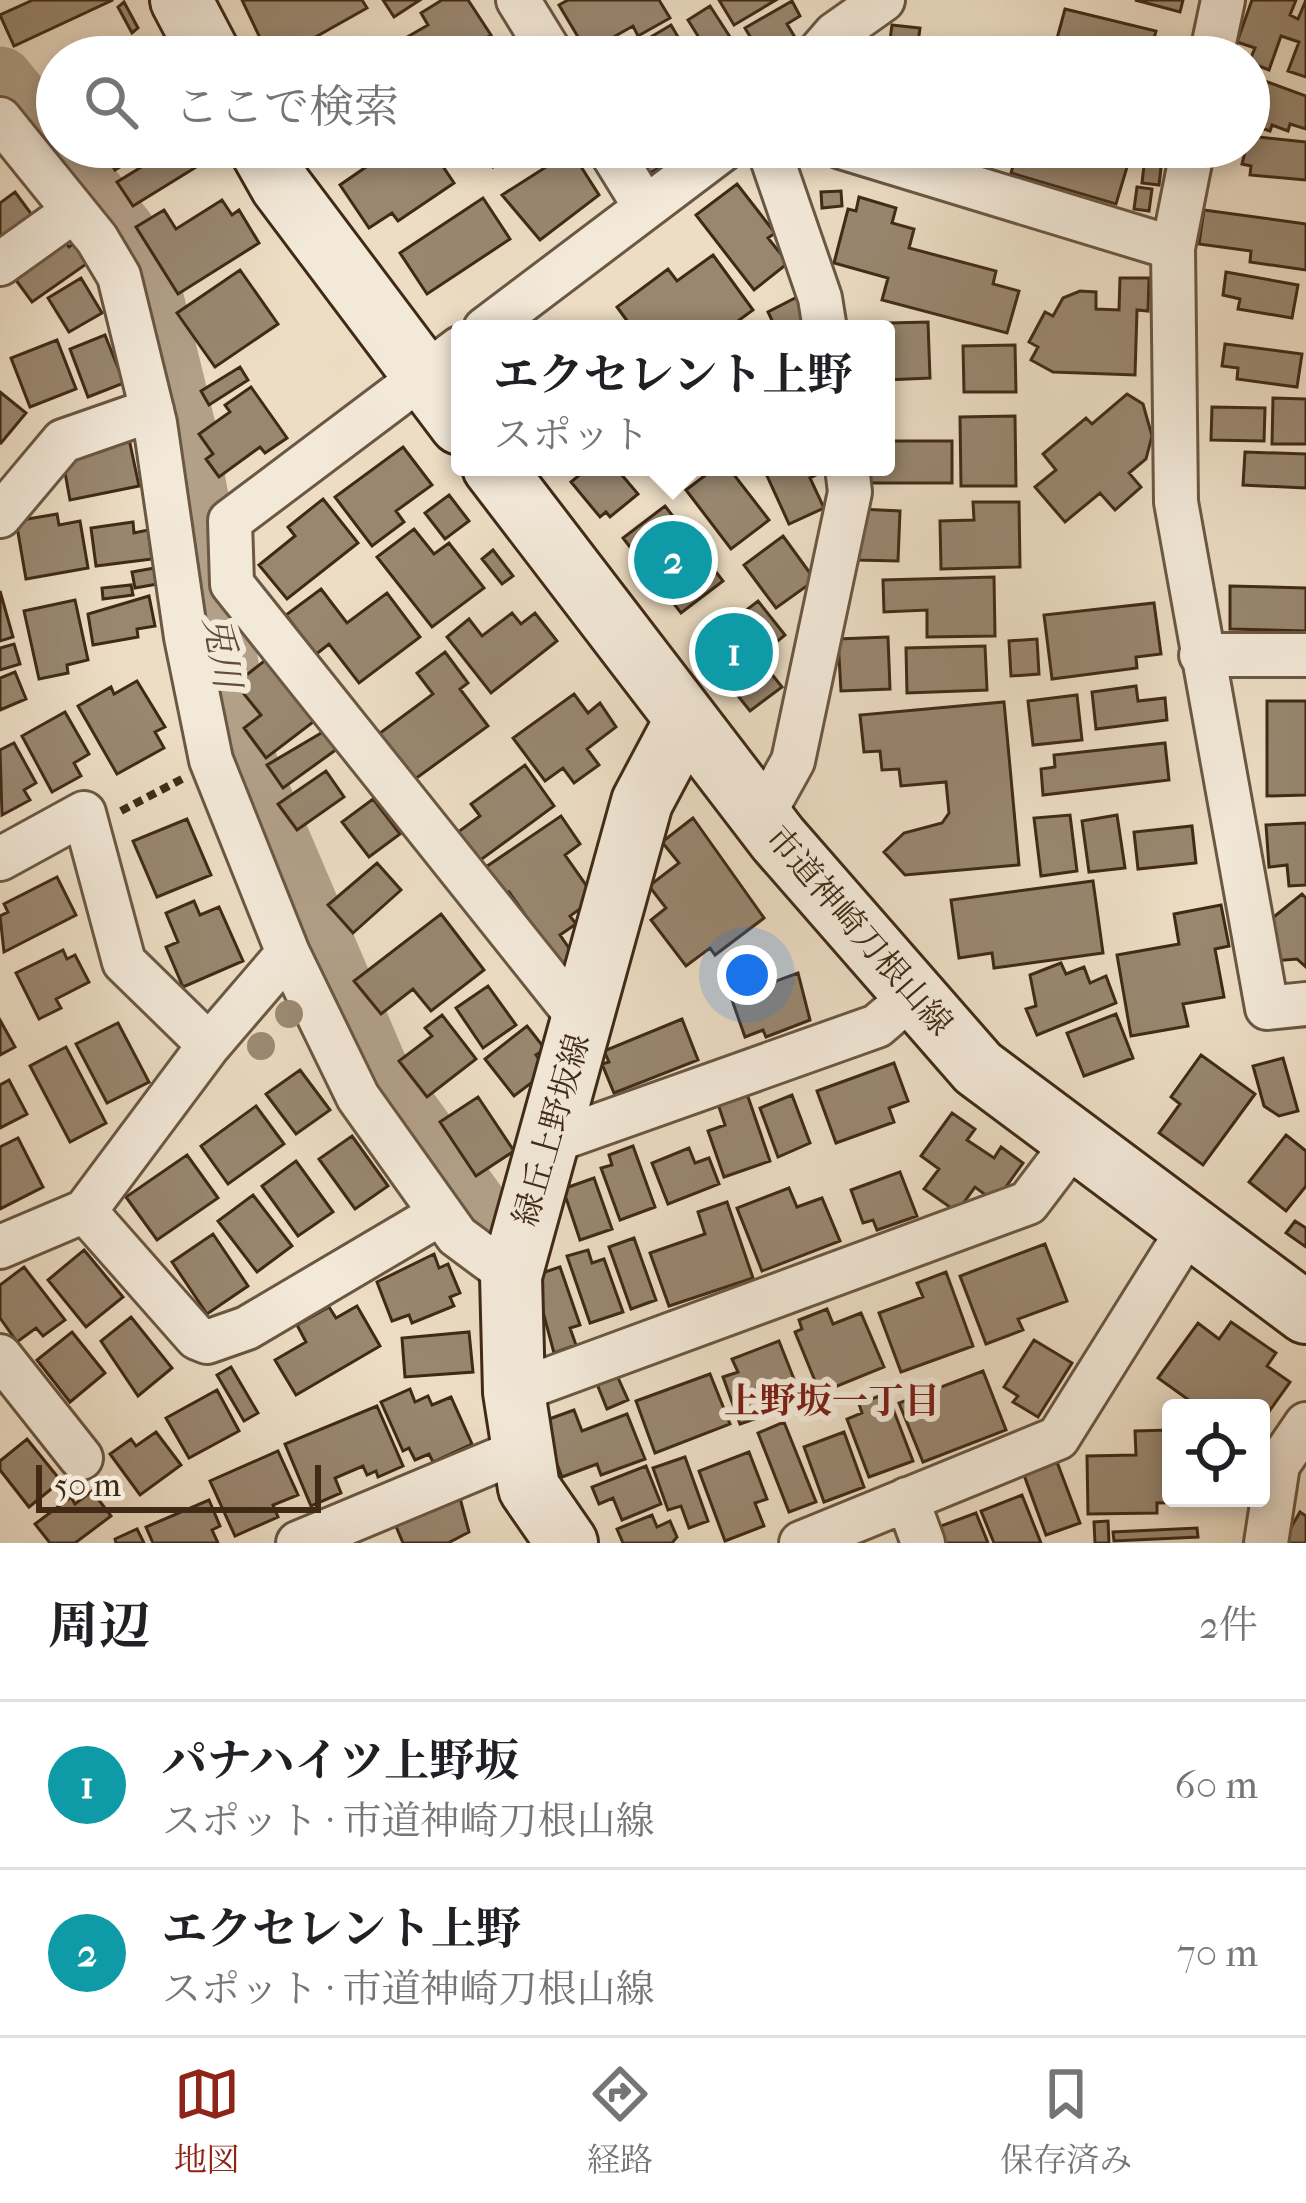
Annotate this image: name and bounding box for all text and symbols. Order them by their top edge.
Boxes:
search box [36,36,1270,168]
icon: search [78,69,144,135]
text: ここで検索 [174,81,399,134]
popup [451,320,895,476]
text: エクセレント上野 [494,349,852,402]
text: スポット [494,412,650,458]
pin: 2 [634,515,712,605]
pin: 1 [695,607,773,697]
water label: 兎川 [195,613,250,695]
street label: 市道神崎刀根山線 [758,819,960,1043]
your location [717,945,777,1005]
street label: 緑丘上野坂線 [506,1029,598,1231]
district label: 上野坂一丁目 [724,1380,940,1422]
map controls [1162,1399,1270,1507]
button: locate [1162,1399,1270,1507]
scale bar [36,1459,321,1512]
text: 50 m [54,1466,121,1505]
text: 周辺 [48,1596,150,1656]
text: 2件 [1199,1602,1258,1648]
text: パナハイツ上野坂 [162,1735,519,1788]
text: 1 [80,1762,94,1808]
text: 60 m [1175,1762,1258,1808]
text: スポット · 市道神崎刀根山線 [162,1798,655,1844]
text: エクセレント上野 [162,1903,521,1956]
text: 2 [77,1930,97,1976]
text: 70 m [1177,1930,1258,1976]
text: スポット · 市道神崎刀根山線 [162,1966,655,2012]
tab: 地図 [174,2061,240,2180]
tab: 経路 [587,2061,653,2180]
tab: 保存済み [1000,2061,1132,2180]

